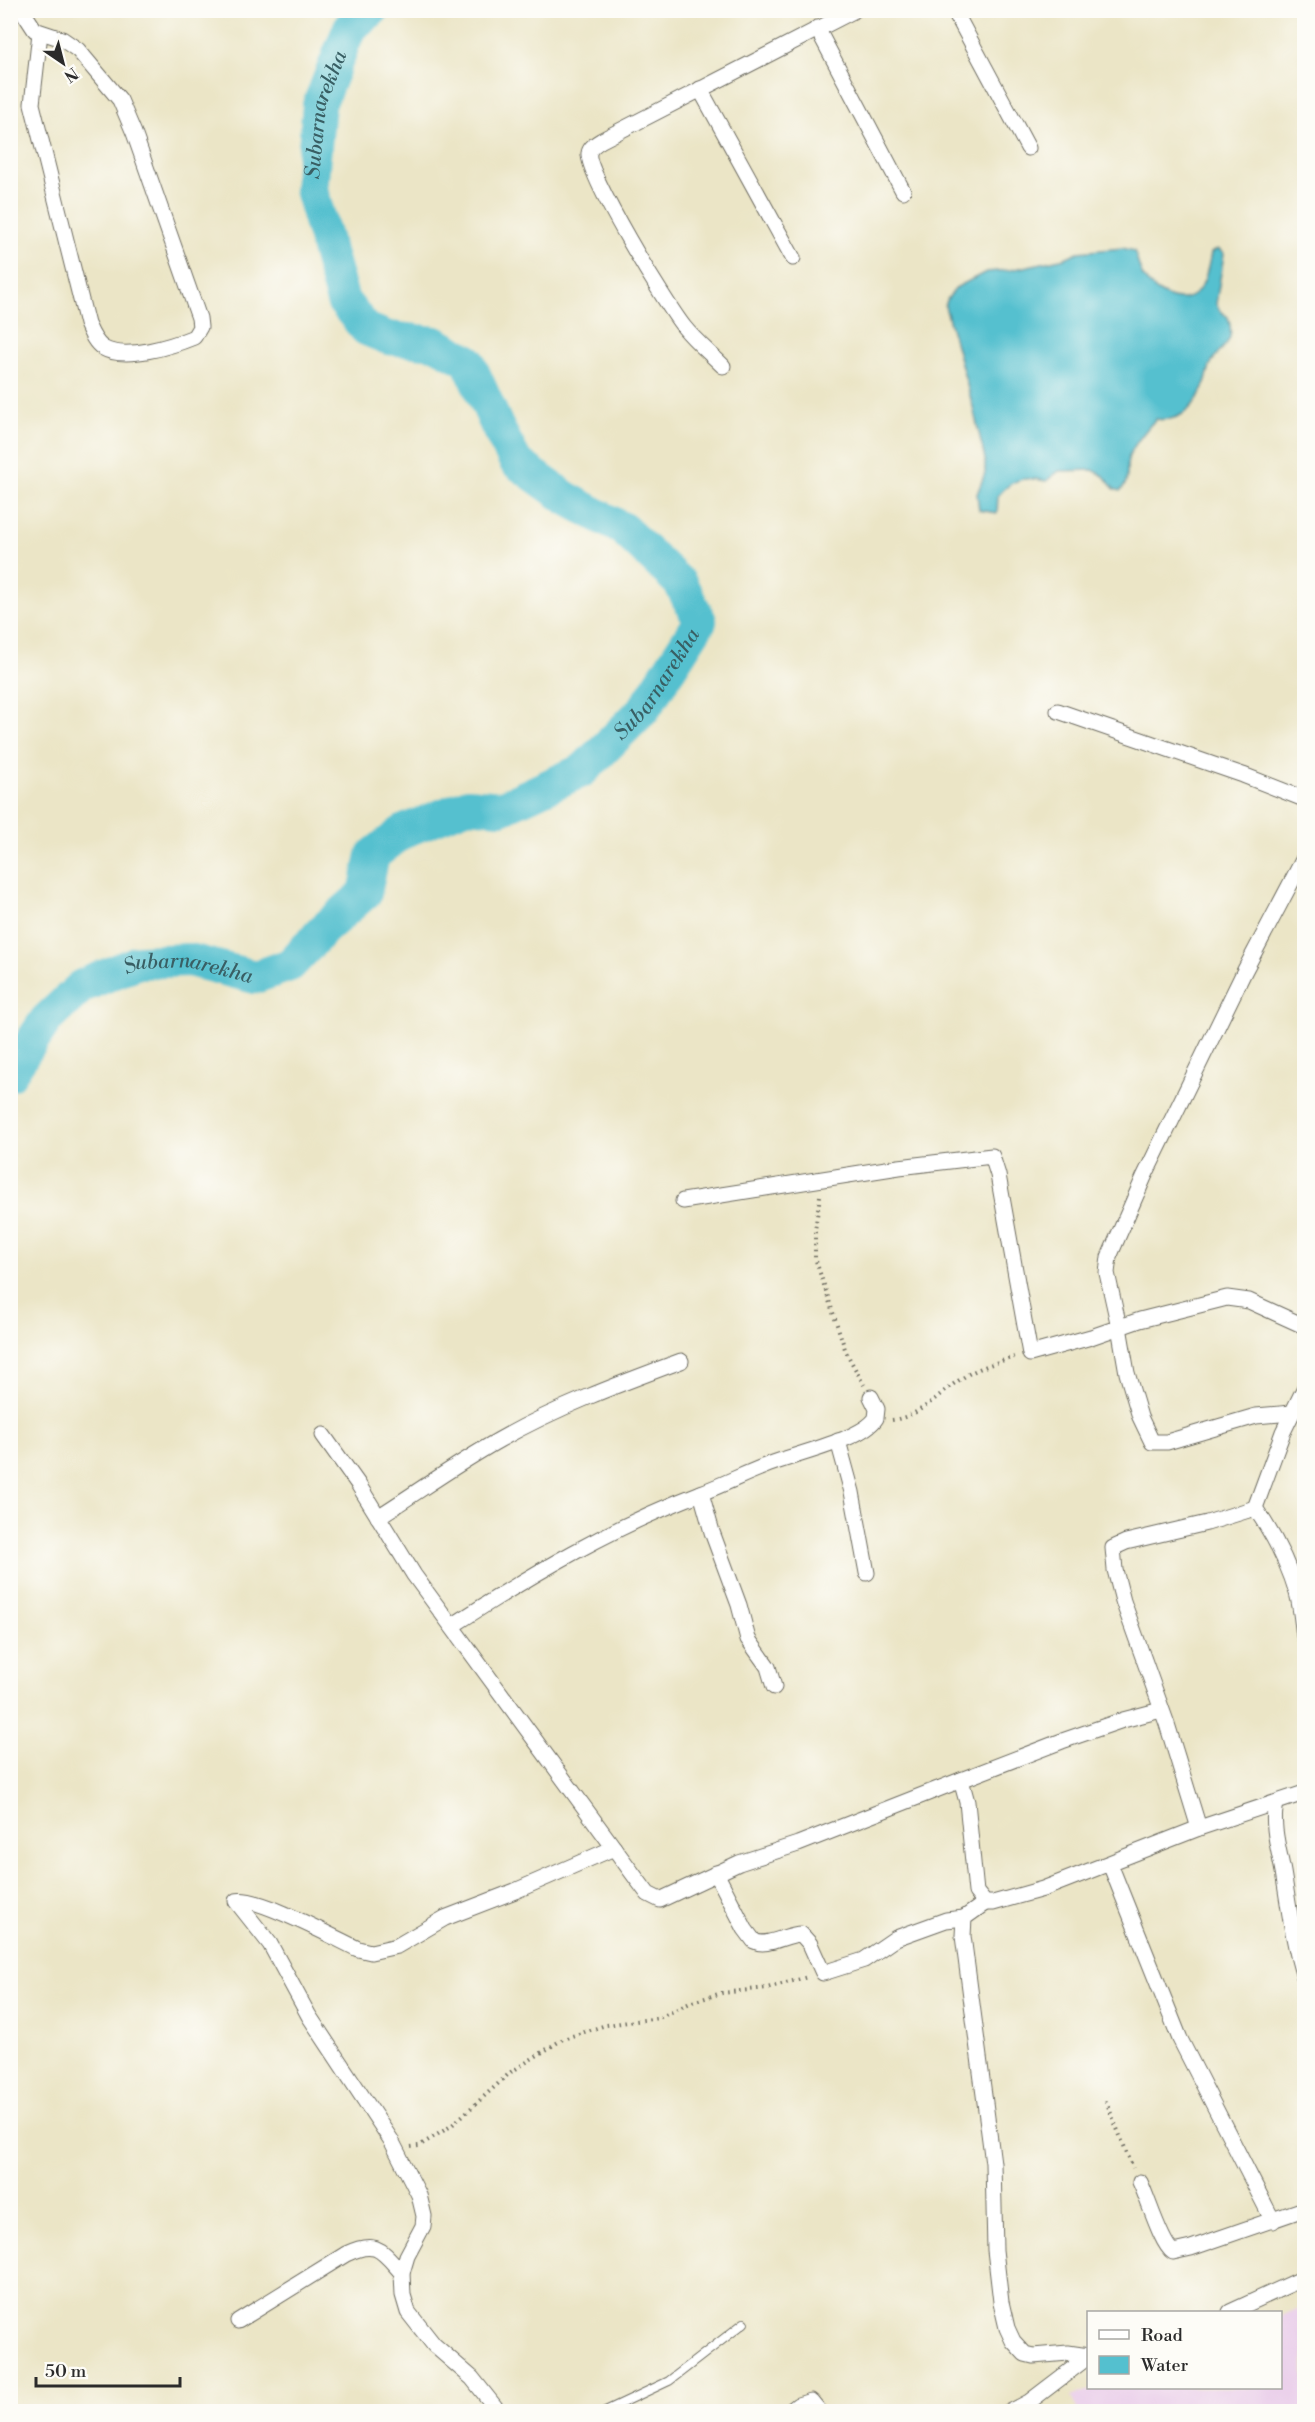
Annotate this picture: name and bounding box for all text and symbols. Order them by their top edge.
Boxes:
north arrow [33,33,93,93]
water label: Subarnarekha [300,47,353,180]
text: N [60,63,82,86]
water label: Subarnarekha [608,623,706,746]
water label: Subarnarekha [119,948,256,990]
legend [1087,2311,1282,2389]
text: Road [1141,2324,1184,2347]
scale bar [36,2350,180,2388]
text: Water [1140,2354,1189,2377]
text: 50 m [45,2360,87,2383]

